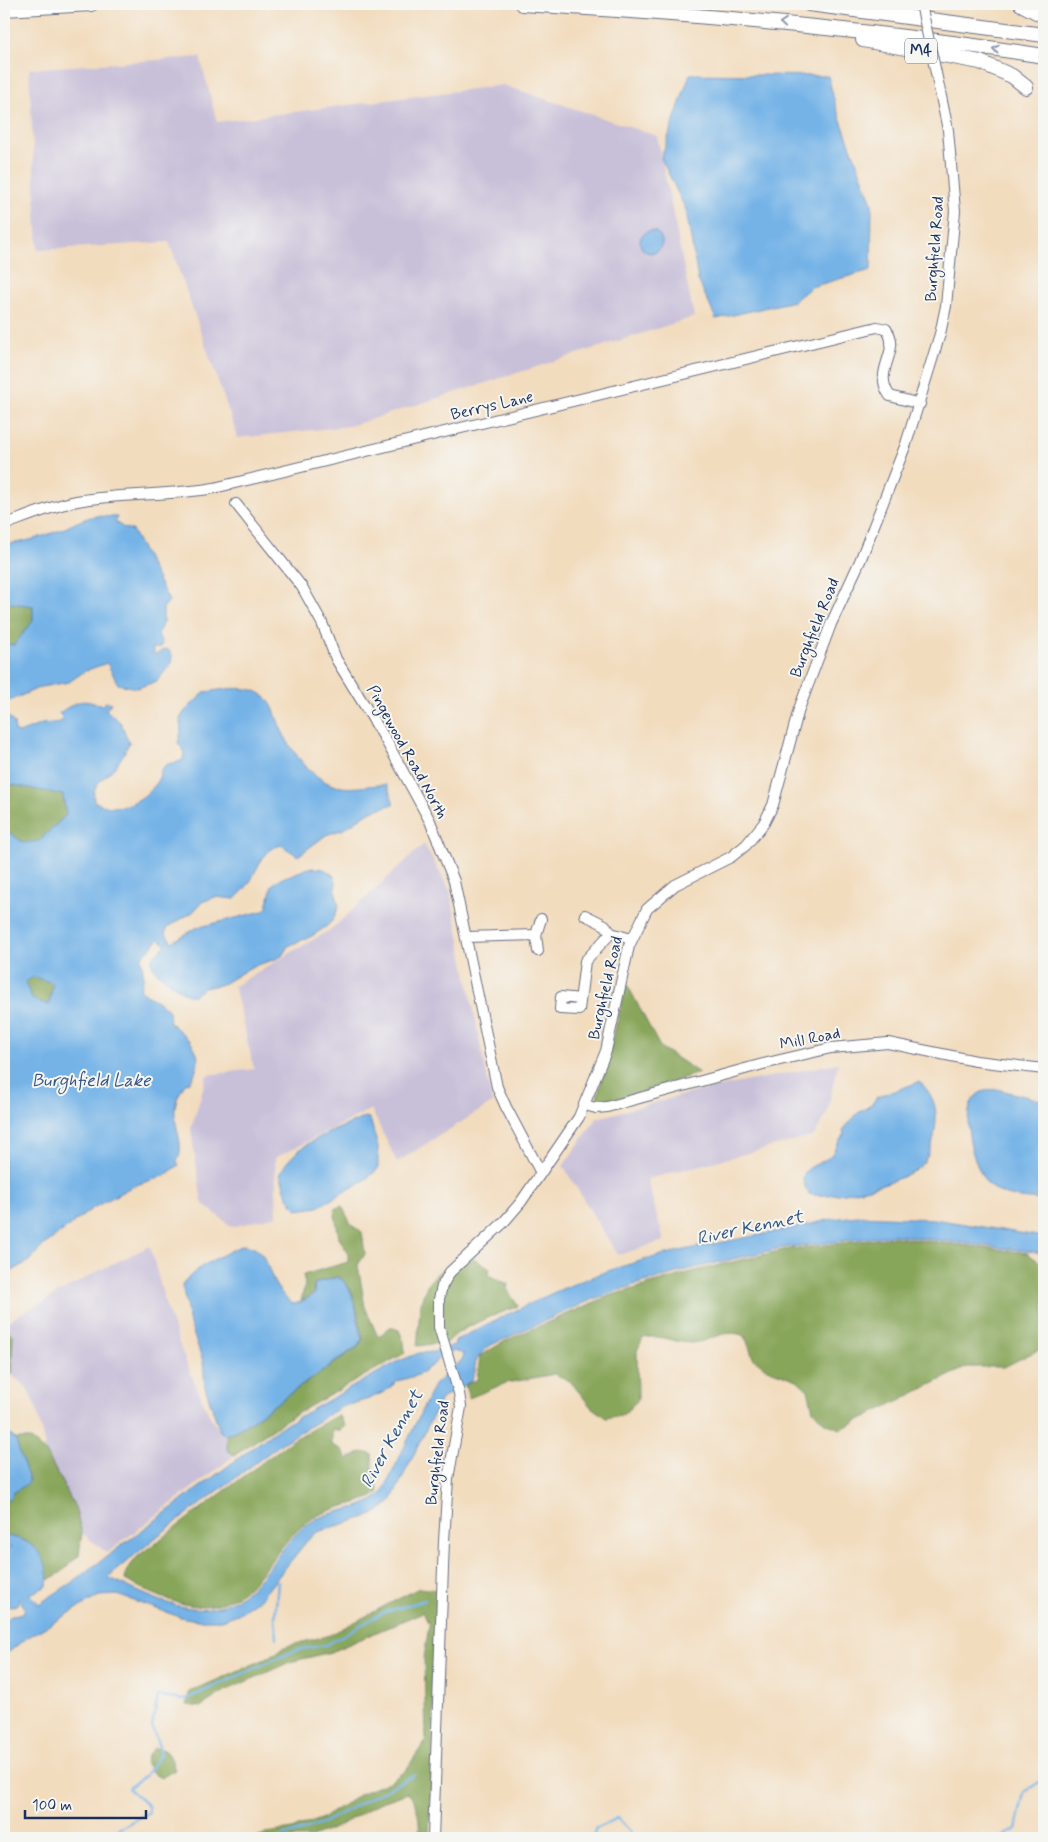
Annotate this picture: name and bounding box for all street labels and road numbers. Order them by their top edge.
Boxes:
road number: M4 [905,38,937,64]
street label: Burghfield Road [921,196,950,302]
street label: Berrys Lane [449,386,535,426]
street label: Burghfield Road [786,575,845,681]
street label: Pingewood Road North [361,681,452,823]
street label: Burghfield Road [584,934,629,1042]
street label: Mill Road [778,1023,842,1055]
street label: Burghfield Road [421,1399,456,1507]

